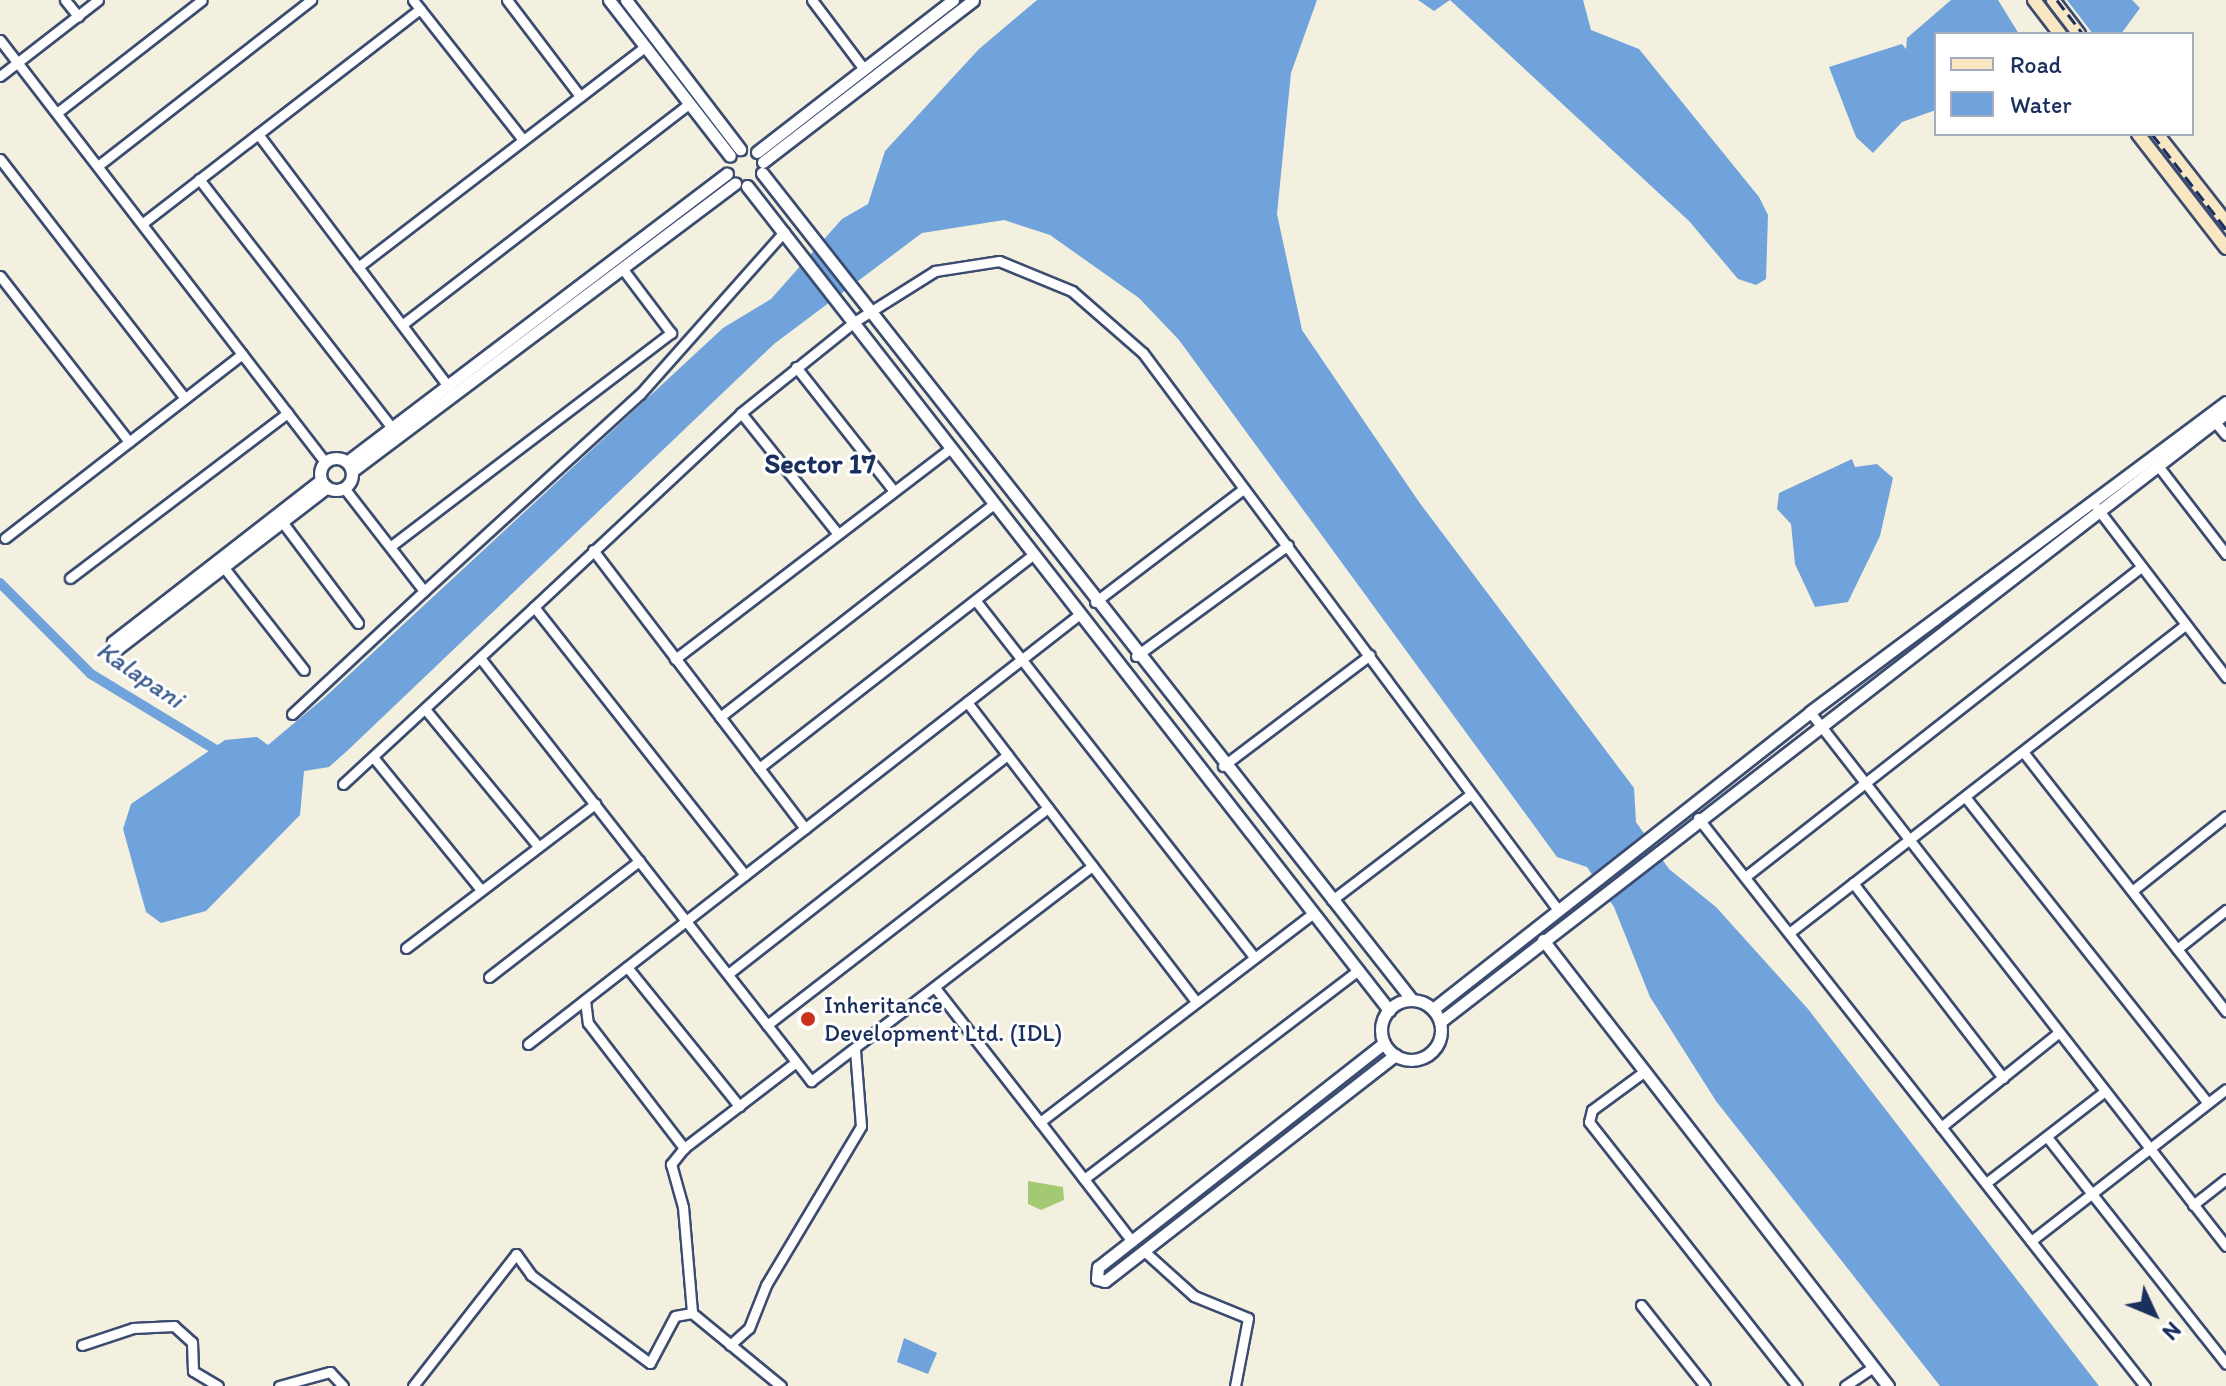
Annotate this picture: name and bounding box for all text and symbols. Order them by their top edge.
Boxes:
legend [1934,32,2194,136]
text: Road [2010,50,2062,79]
text: Water [2010,90,2072,119]
district label: Sector 17 [764,446,876,480]
water label: Kalapani [91,635,189,715]
place label: Inheritance Development Ltd. (IDL) [824,991,1062,1047]
marker: Inheritance Development Ltd. (IDL) [799,1010,817,1028]
north arrow [2114,1274,2194,1354]
text: N [2157,1316,2187,1346]

